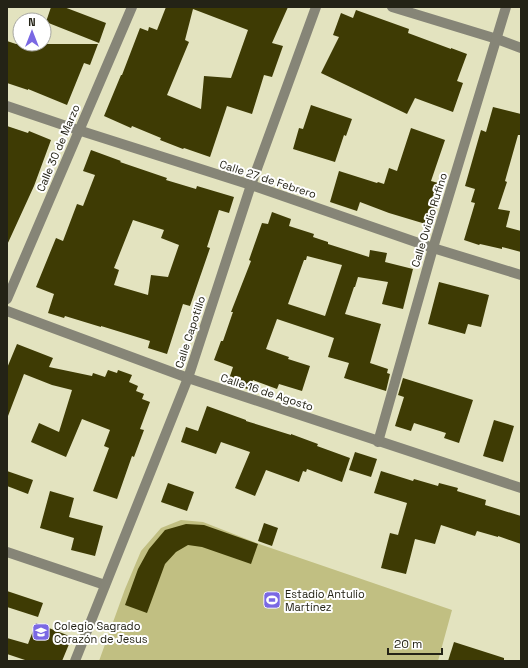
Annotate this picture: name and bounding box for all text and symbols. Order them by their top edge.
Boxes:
north arrow [12,12,52,52]
text: N [28,15,36,29]
street label: Calle 30 de Marzo [33,102,83,194]
street label: Calle 27 de Febrero [218,157,318,201]
street label: Calle Ovidio Rufino [408,171,450,269]
street label: Calle Capotillo [172,294,208,370]
street label: Calle 16 de Agosto [219,370,315,414]
place label: Estadio Antulio Martínez [285,587,365,614]
sports icon: Estadio Antulio Martínez [262,590,282,610]
place label: Colegio Sagrado Corazón de Jesus [54,619,148,646]
school or university icon: Colegio Sagrado Corazón de Jesus [31,622,51,642]
scale bar [388,630,442,656]
text: 20 m [394,636,422,652]

